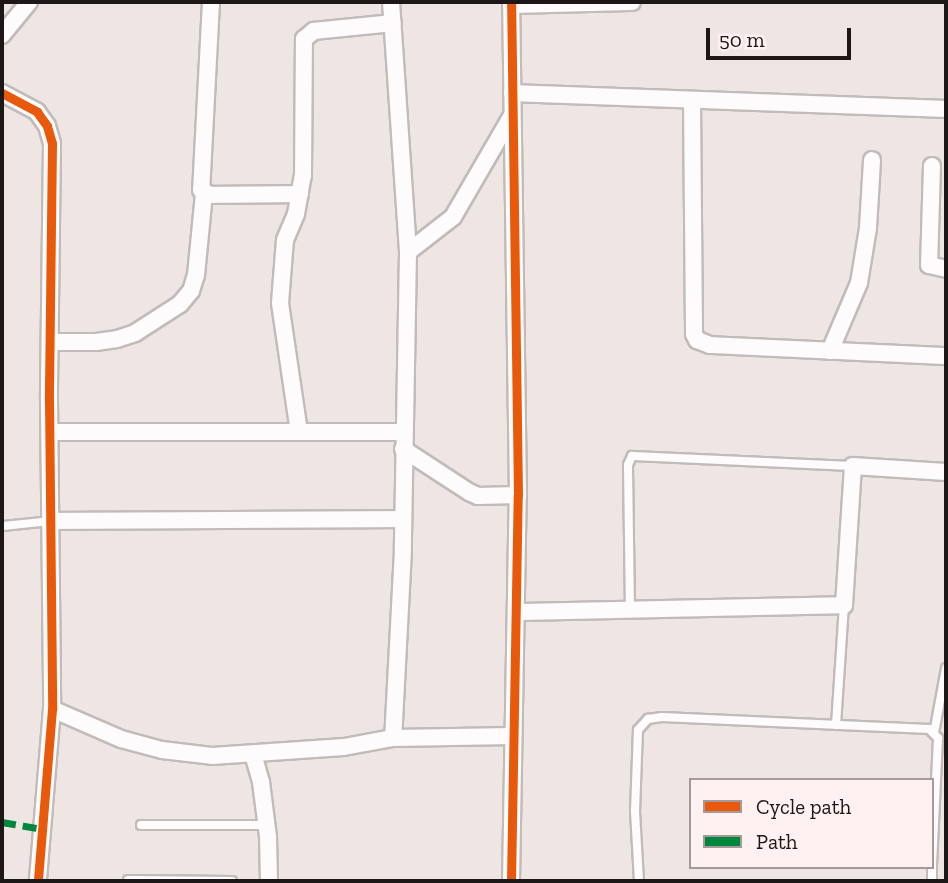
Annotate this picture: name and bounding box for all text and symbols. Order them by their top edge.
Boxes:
scale bar [710,14,855,58]
text: 50 m [719,27,765,52]
legend [689,778,934,869]
text: Cycle path [756,794,851,819]
text: Path [756,829,798,854]

